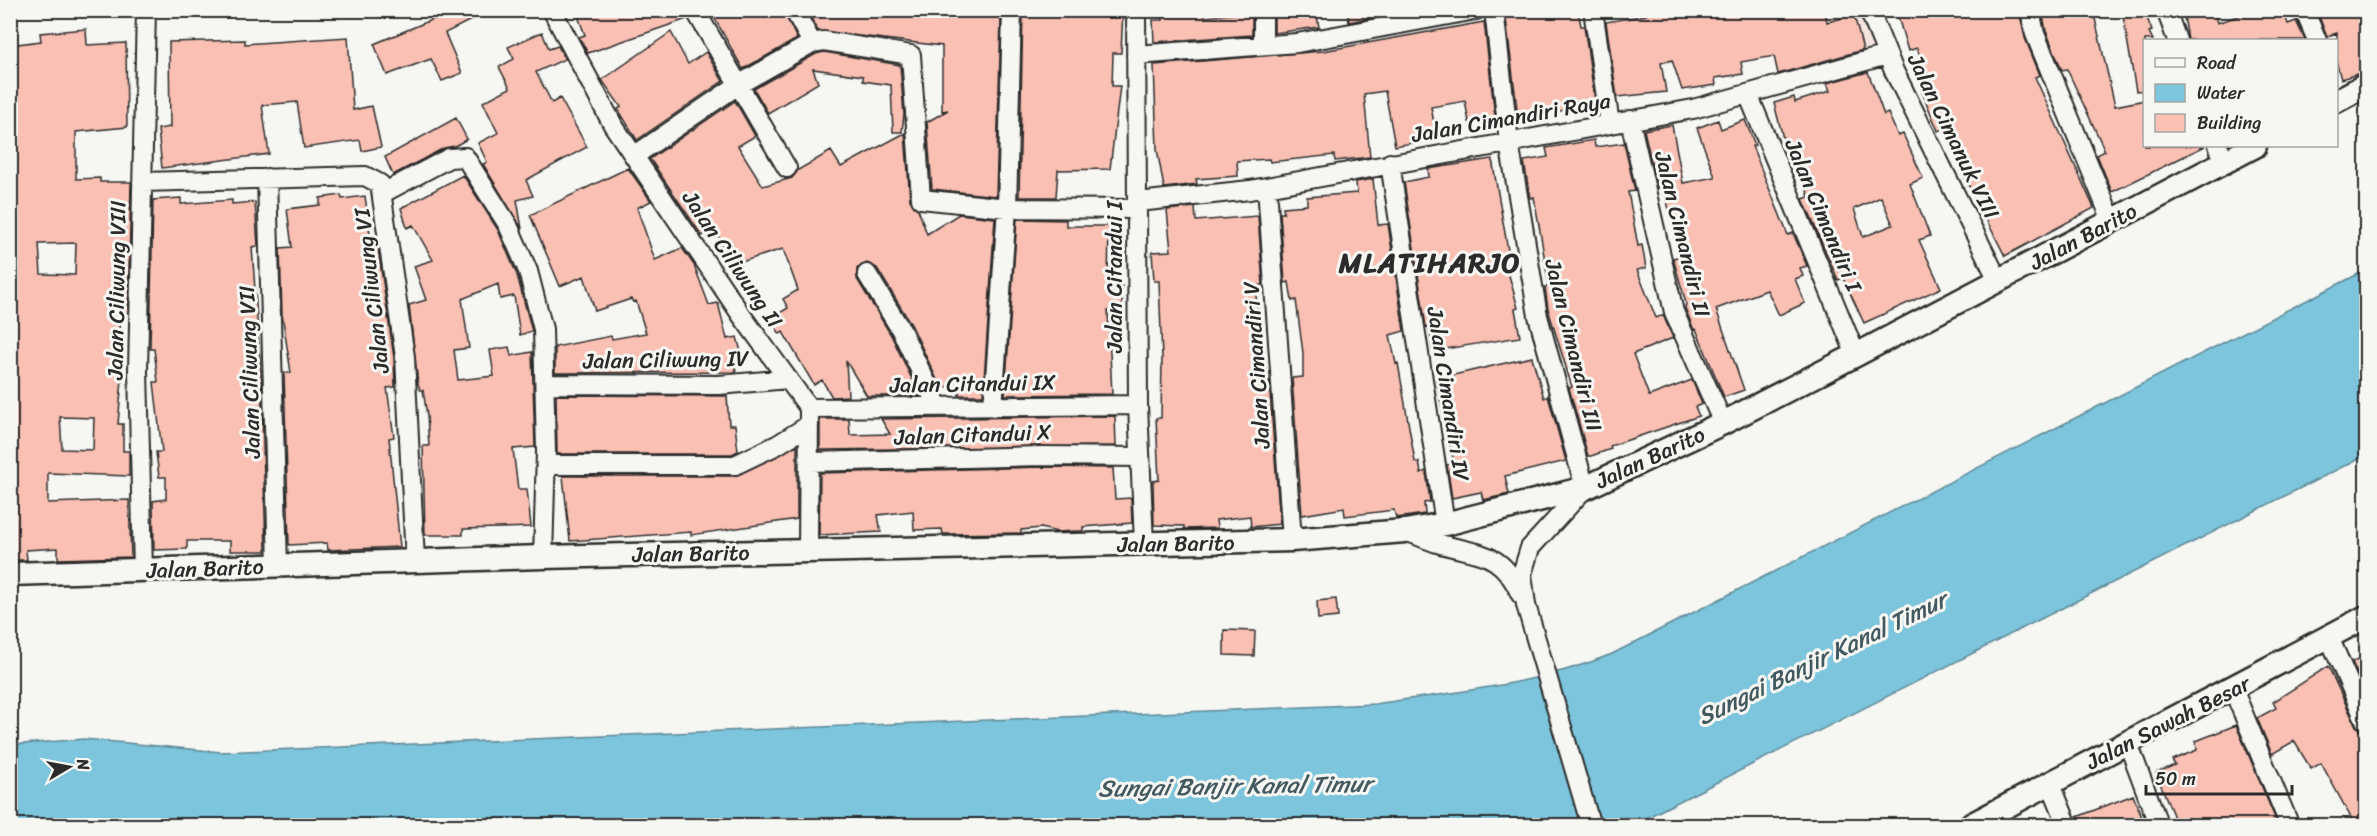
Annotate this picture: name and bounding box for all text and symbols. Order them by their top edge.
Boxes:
legend [2143,39,2338,147]
street label: Jalan Cimanuk VIII [1896,46,2011,226]
text: Road [2197,47,2237,79]
text: Water [2197,77,2246,109]
street label: Jalan Cimandiri Raya [1408,81,1614,154]
text: Building [2197,107,2261,139]
street label: Jalan Cimandiri I [1773,132,1874,299]
street label: Jalan Cimandiri II [1643,146,1722,321]
street label: Jalan Ciliwung II [671,181,793,337]
street label: Jalan Barito [2021,192,2144,282]
street label: Jalan Ciliwung VIII [95,200,138,381]
street label: Jalan Citandui I [1095,200,1134,354]
street label: Jalan Ciliwung VI [342,205,401,377]
district label: MLATIHARJO [1338,238,1521,287]
street label: Jalan Cimandiri III [1533,254,1614,436]
street label: Jalan Cimandiri V [1231,279,1282,451]
street label: Jalan Ciliwung VII [227,285,272,460]
street label: Jalan Cimandiri IV [1415,303,1482,485]
street label: Jalan Ciliwung IV [582,339,750,380]
street label: Jalan Citandui IX [889,363,1056,404]
street label: Jalan Citandui X [893,412,1052,457]
street label: Jalan Barito [1588,415,1712,500]
street label: Jalan Barito [1116,523,1235,564]
street label: Jalan Barito [631,533,750,574]
street label: Jalan Barito [145,547,264,590]
water label: Sungai Banjir Kanal Timur [1690,577,1958,737]
street label: Jalan Sawah Besar [2078,664,2258,781]
north arrow [39,737,99,797]
text: N [68,756,99,773]
scale bar [2146,758,2292,796]
water label: Sungai Banjir Kanal Timur [1098,763,1376,809]
text: 50 m [2155,763,2196,795]

